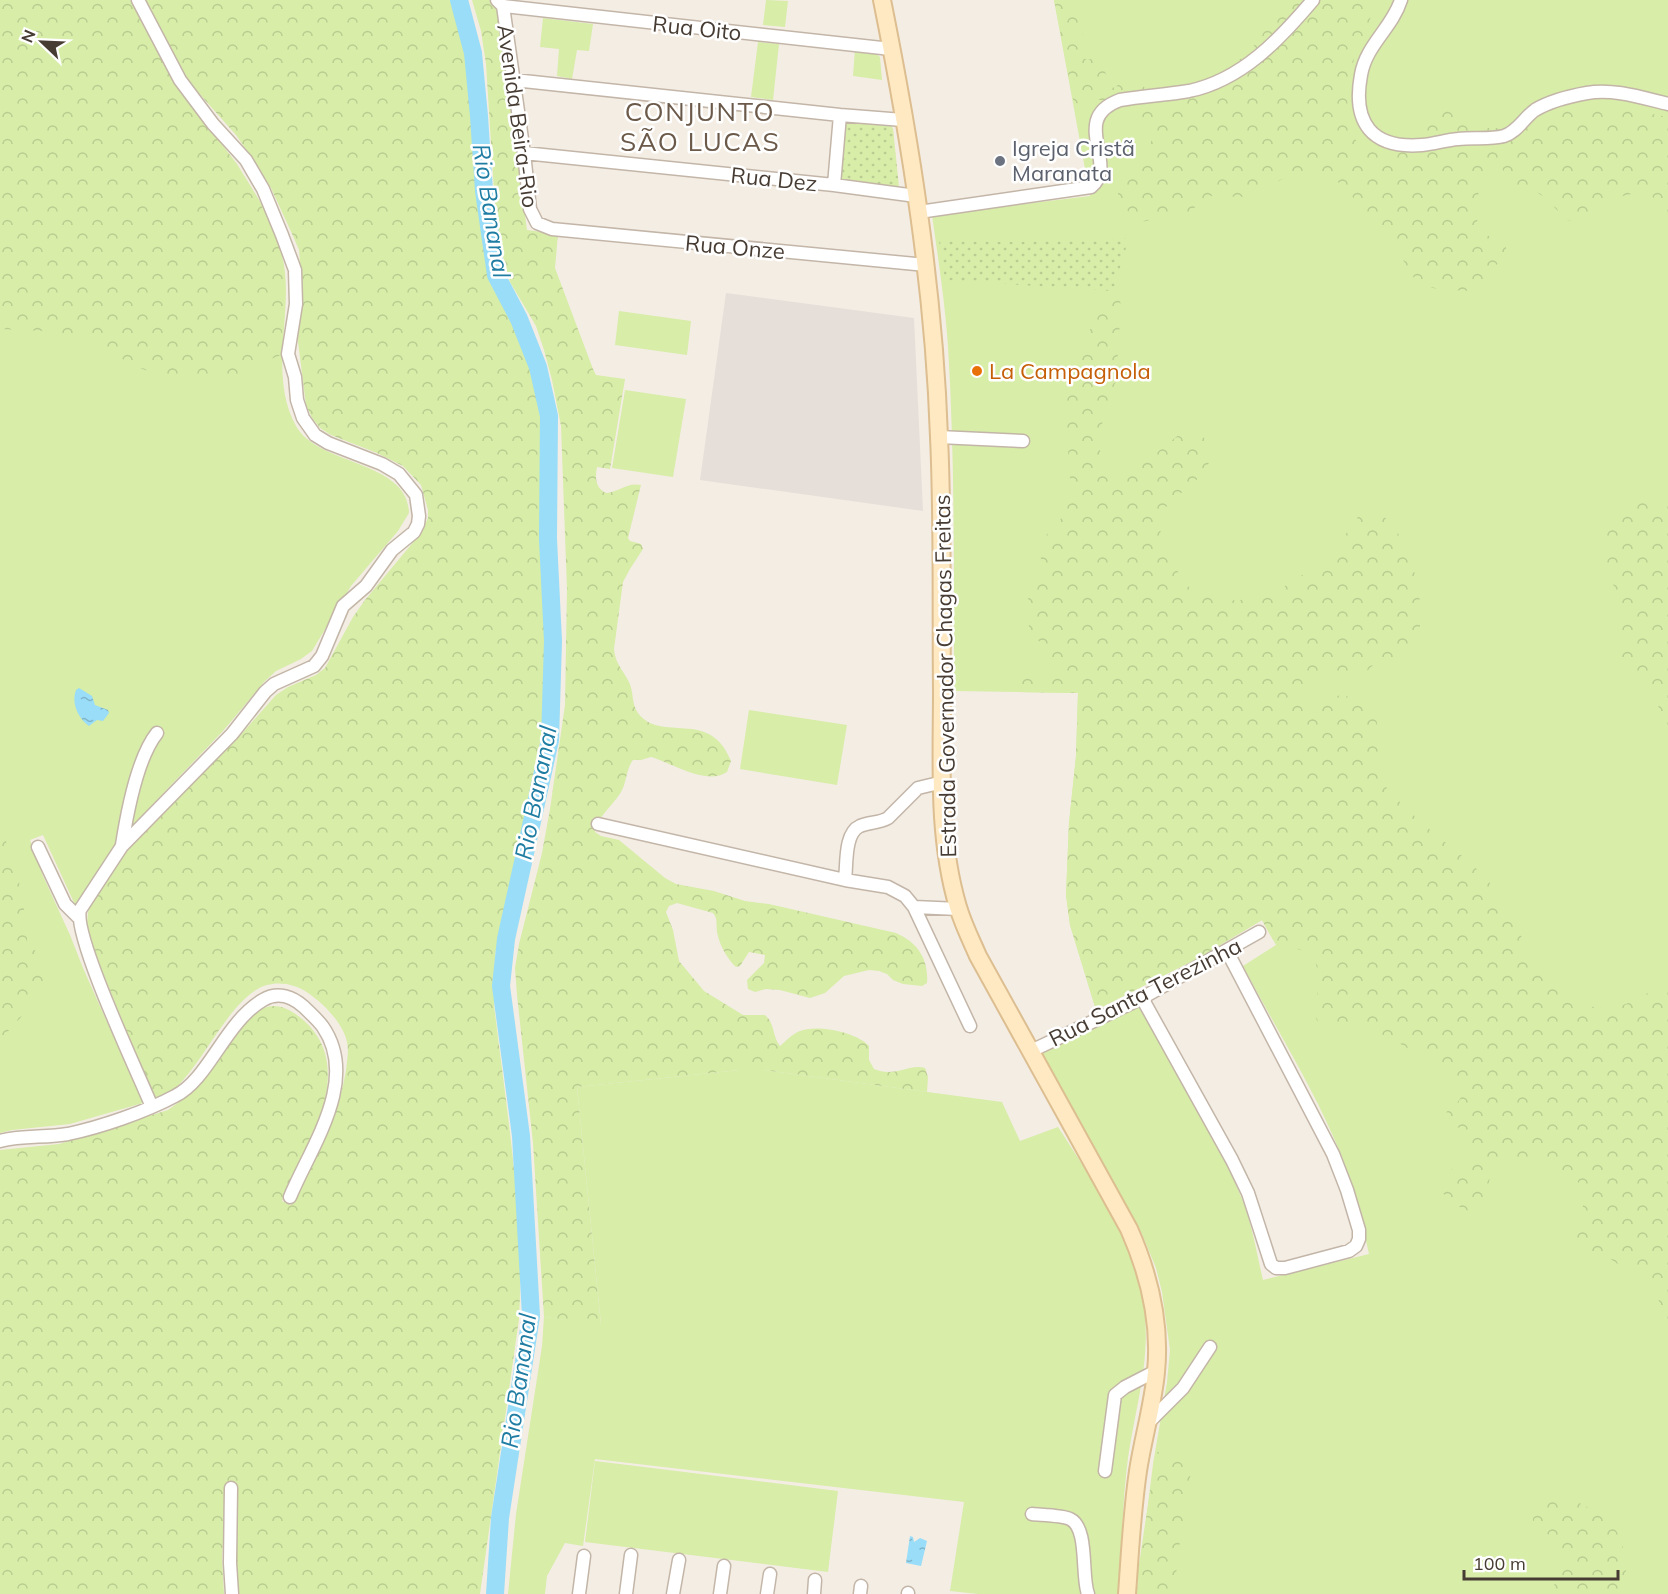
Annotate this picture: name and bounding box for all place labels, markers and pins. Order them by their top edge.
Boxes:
place label: Igreja Cristã Maranata [1012,134,1135,187]
marker: Igreja Cristã Maranata [993,154,1007,168]
place label: La Campagnola [989,357,1151,385]
marker: La Campagnola [970,364,984,378]

